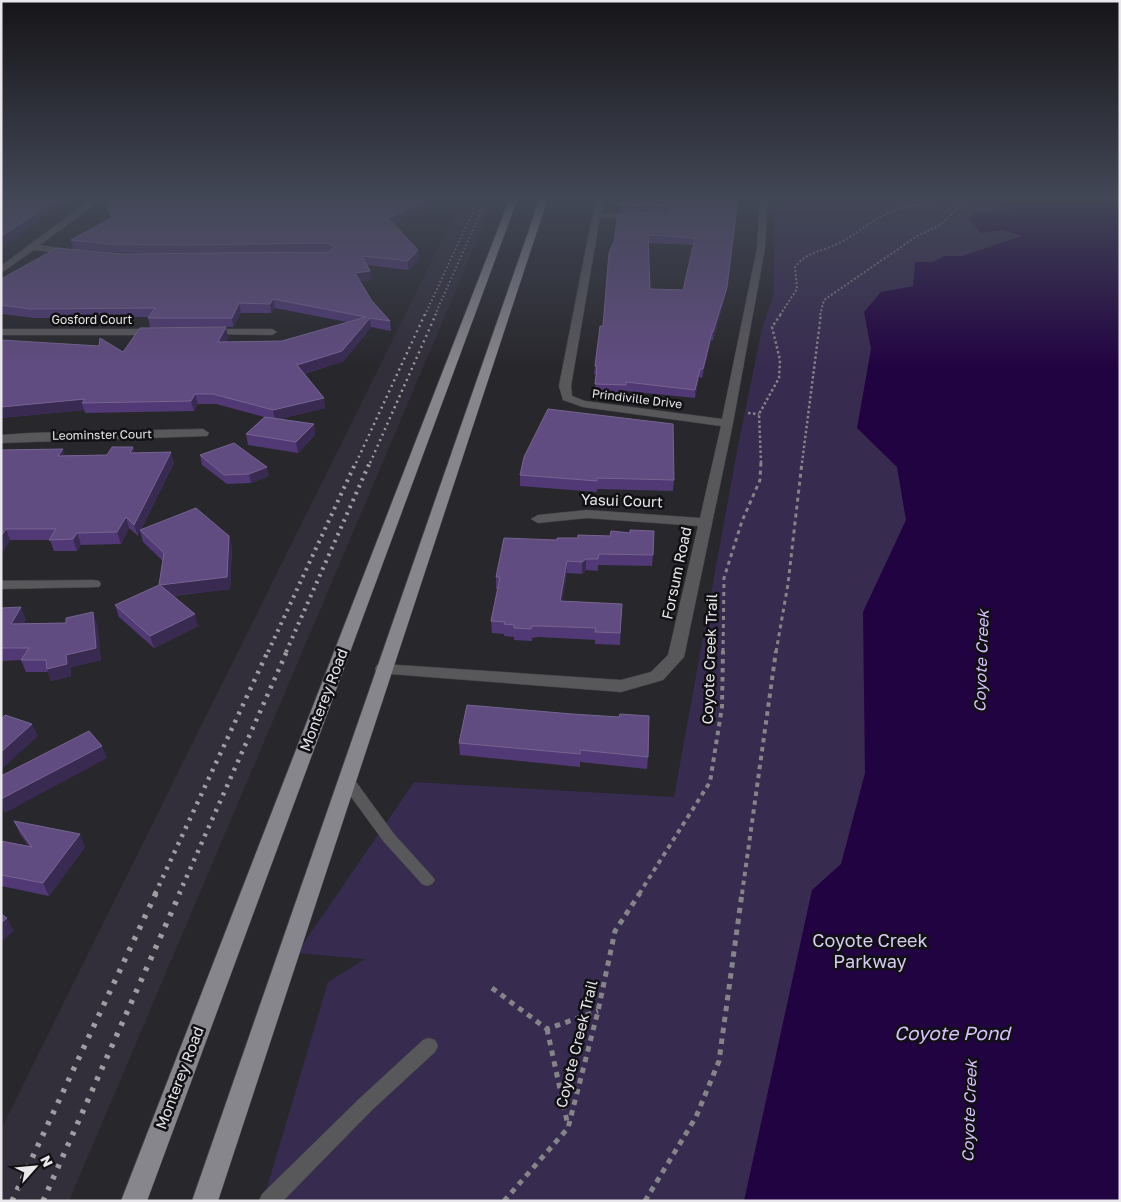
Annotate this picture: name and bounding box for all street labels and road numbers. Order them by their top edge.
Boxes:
street label: Gosford Court [52,312,133,327]
street label: Prindiville Drive [591,386,683,411]
street label: Leominster Court [52,426,152,443]
street label: Yasui Court [581,490,663,510]
street label: Forsum Road [657,525,695,621]
street label: Coyote Creek Trail [698,593,720,725]
street label: Monterey Road [295,646,351,754]
street label: Coyote Creek Trail [551,978,601,1109]
street label: Monterey Road [151,1024,207,1132]

